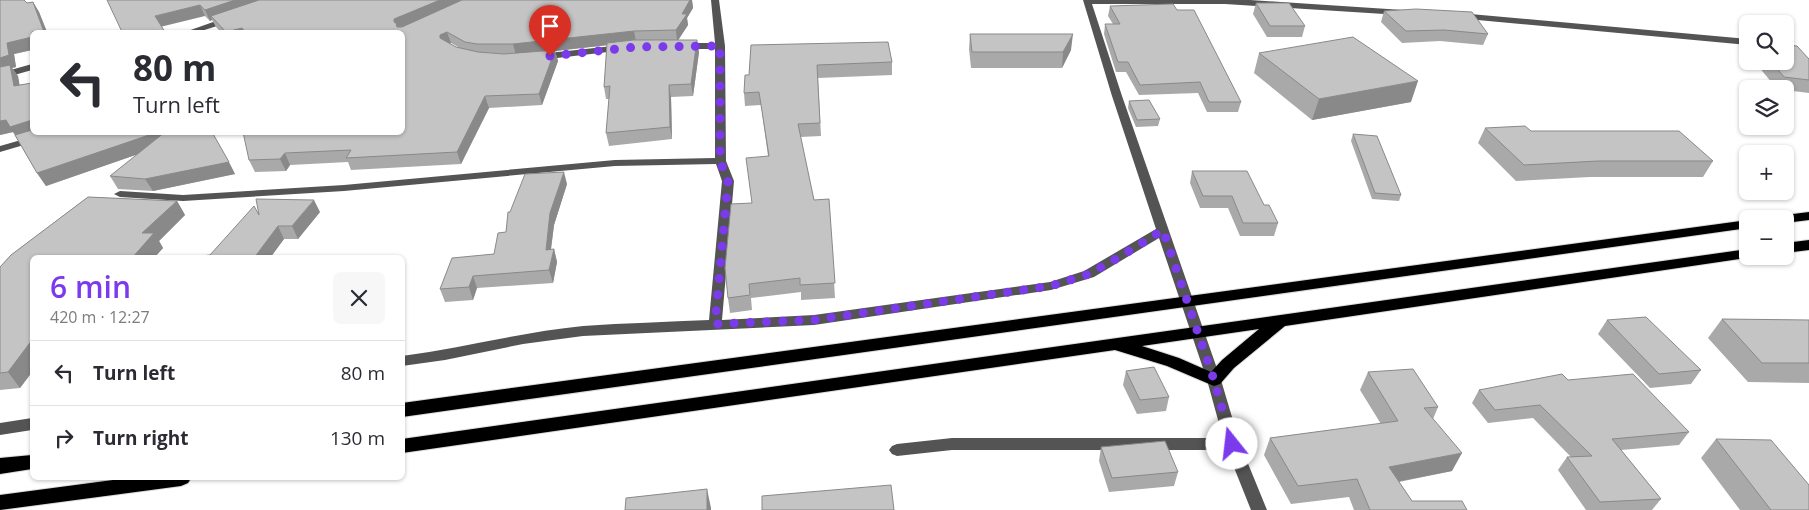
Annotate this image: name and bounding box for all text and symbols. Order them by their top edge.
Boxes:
pin [529,5,571,56]
icon: arrive [536,12,564,40]
map controls [1739,15,1794,265]
button: search [1739,15,1794,70]
text: 80 m [133,44,216,91]
icon: left [50,50,115,115]
button: layers [1739,80,1794,135]
text: Turn left [133,89,220,119]
button: + [1739,145,1794,200]
button: − [1739,210,1794,265]
text: 6 min [50,266,131,307]
button: close [333,272,385,324]
text: 420 m · 12:27 [50,306,150,328]
icon: left [50,359,78,387]
text: Turn left [93,360,175,386]
text: 80 m [341,360,385,386]
position arrow [1205,417,1257,469]
icon: right [50,424,78,452]
text: Turn right [93,425,188,451]
text: 130 m [330,425,385,451]

